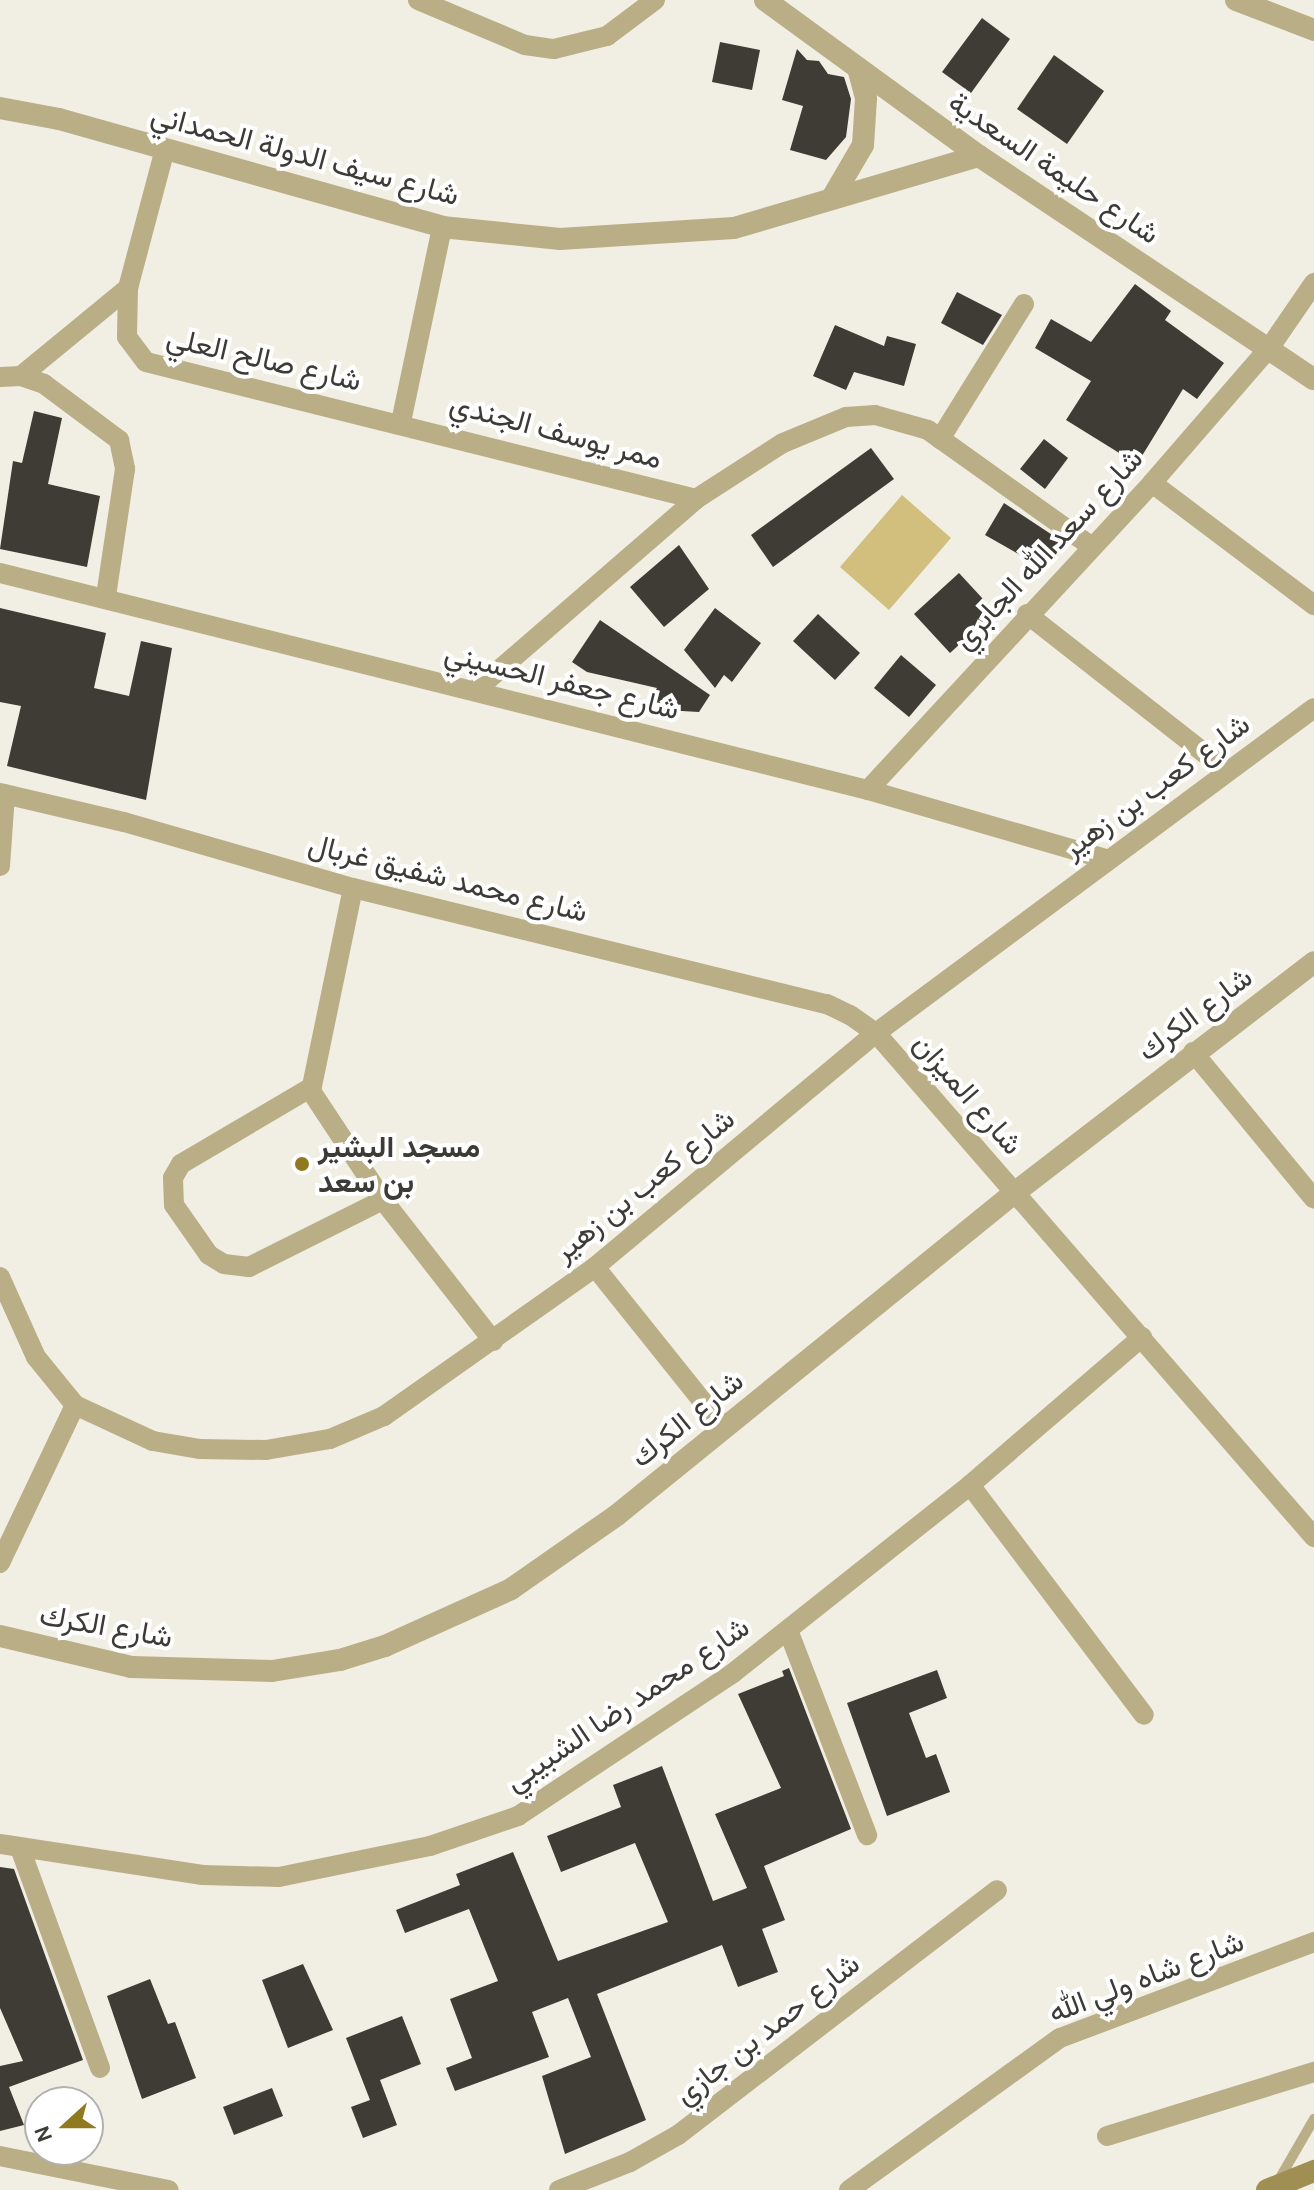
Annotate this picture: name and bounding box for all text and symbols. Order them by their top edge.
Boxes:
street label: شارع حليمة السعدية [942,84,1166,252]
street label: شارع سيف الدولة الحمداني [147,97,463,213]
street label: شارع صالح العلي [163,319,365,399]
street label: ممر يوسف الجندي [446,385,666,477]
street label: شارع سعد الله الجابري [946,441,1150,657]
street label: شارع جعفر الحسيني [441,634,683,728]
street label: شارع كعب بن زهير [1055,706,1257,866]
street label: شارع محمد شفيق غربال [305,826,591,930]
street label: شارع الكرك [1131,959,1259,1069]
street label: شارع الميزان [906,1026,1030,1162]
street label: شارع كعب بن زهير [546,1101,742,1269]
place label: مسجد البشير بن سعد [318,1129,480,1200]
marker: مسجد البشير بن سعد [293,1155,311,1173]
street label: شارع الكرك [623,1363,751,1475]
street label: شارع الكرك [37,1597,175,1655]
street label: شارع محمد رضا الشبيبي [498,1609,756,1799]
street label: شارع شاه ولي الله [1043,1923,1249,2031]
street label: شارع حمد بن جازي [667,1946,867,2112]
north arrow [24,2086,104,2166]
text: N [28,2122,58,2146]

